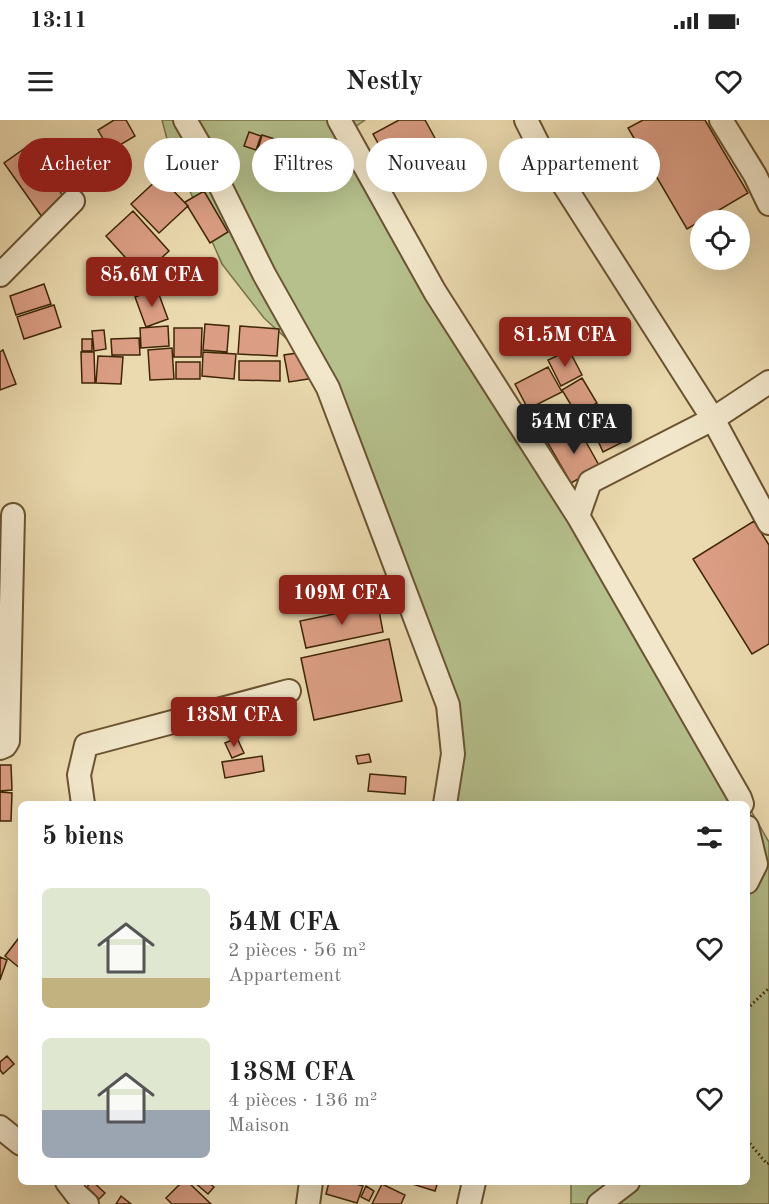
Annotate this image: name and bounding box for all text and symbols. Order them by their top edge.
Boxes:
text: 13:11 [30,10,87,32]
icon: menu [24,65,57,98]
icon: heart [712,65,745,98]
text: Nestly [346,68,423,95]
chip: Acheter [18,138,132,192]
chip: Louer [144,138,240,192]
chip: Filtres [252,138,354,192]
chip: Nouveau [366,138,487,192]
chip: Appartement [499,138,660,192]
map controls [690,210,750,270]
button: locate [690,210,750,270]
pin: 85.6M CFA [83,257,221,308]
text: 85.6M CFA [100,266,204,286]
pin: 81.5M CFA [496,317,634,368]
text: 81.5M CFA [513,326,617,346]
pin: 54M CFA [519,404,629,455]
text: 54M CFA [531,413,617,433]
pin: 109M CFA [280,575,404,626]
text: 109M CFA [293,584,391,604]
pin: 138M CFA [172,697,296,748]
text: 138M CFA [185,706,283,726]
icon: filters [693,821,726,854]
text: 5 biens [42,824,124,850]
text: 54M CFA [228,910,340,936]
icon: home [90,912,162,984]
icon: heart [693,932,726,965]
text: 2 pièces · 56 m² [228,941,366,961]
text: Appartement [228,966,341,986]
text: 138M CFA [228,1060,356,1086]
icon: home [90,1062,162,1134]
icon: heart [693,1082,726,1115]
text: 4 pièces · 136 m² [228,1091,377,1111]
text: Maison [228,1116,289,1136]

